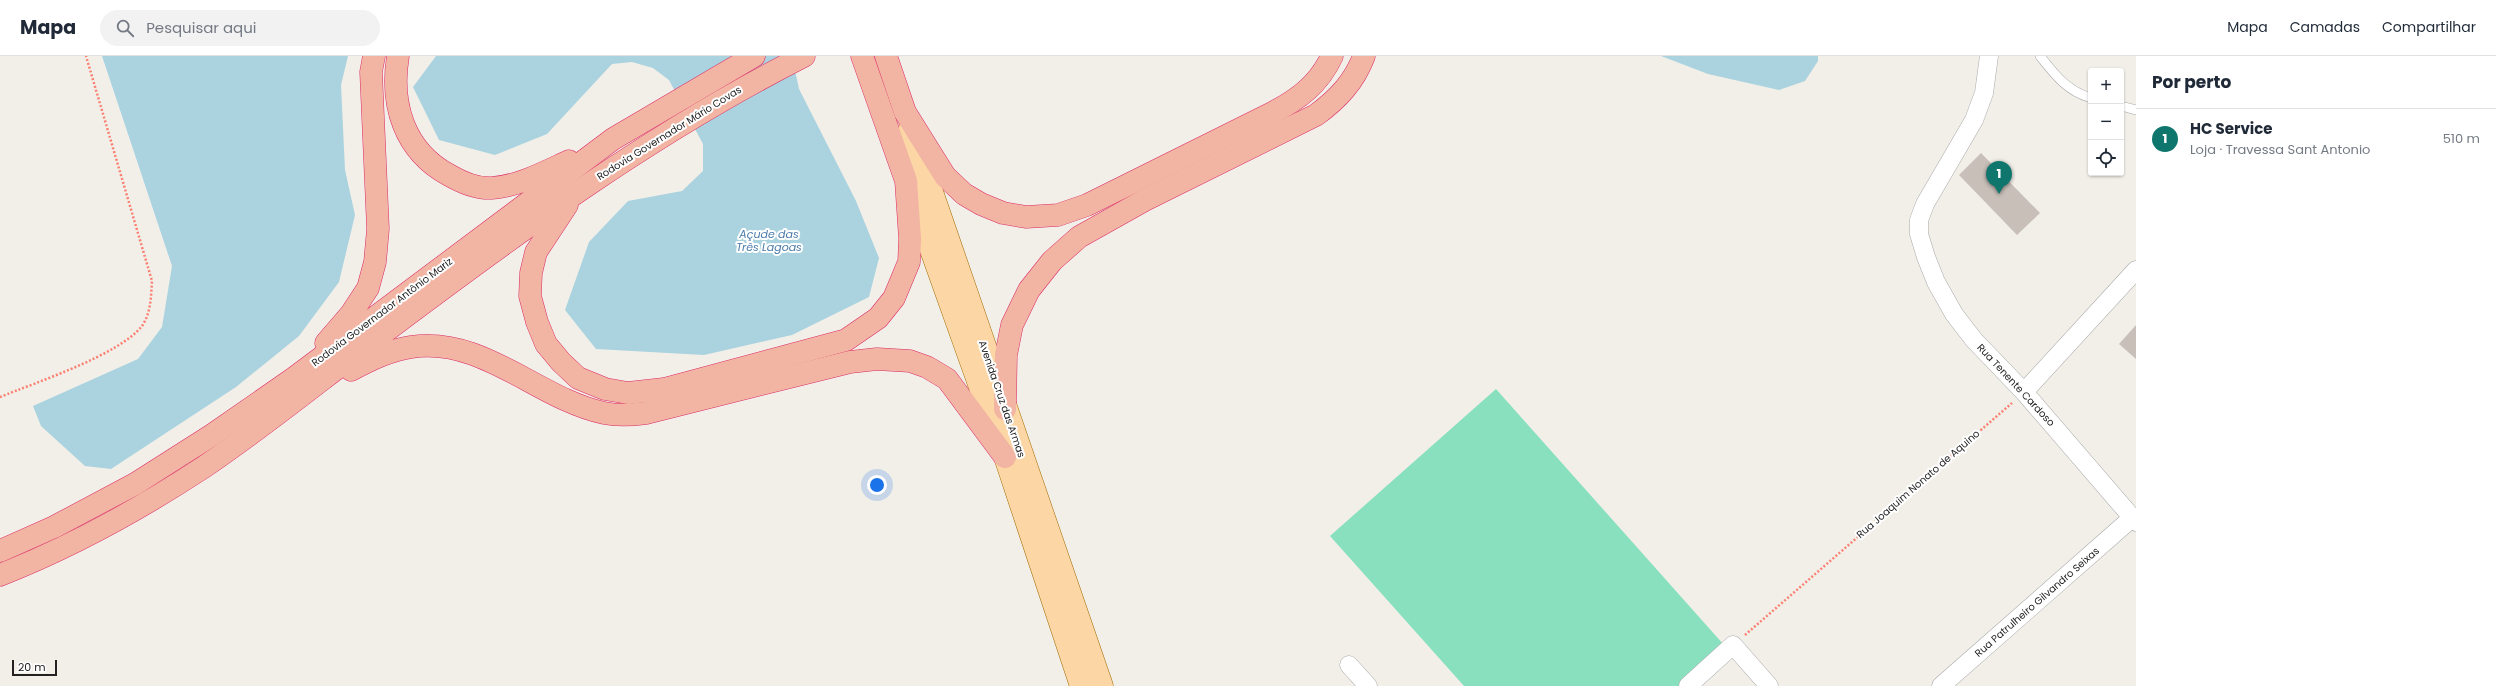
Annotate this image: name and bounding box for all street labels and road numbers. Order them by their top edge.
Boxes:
street label: Rodovia Governador Mário Covas [594,82,744,184]
street label: Rodovia Governador Antônio Mariz [308,254,456,370]
street label: Avenida Cruz das Armas [975,338,1029,460]
street label: Rua Tenente Cardoso [1974,340,2058,430]
street label: Rua Joaquim Nonato de Aquino [1853,426,1983,542]
street label: Rua Patrulheiro Gilvandro Seixas [1971,544,2103,660]

